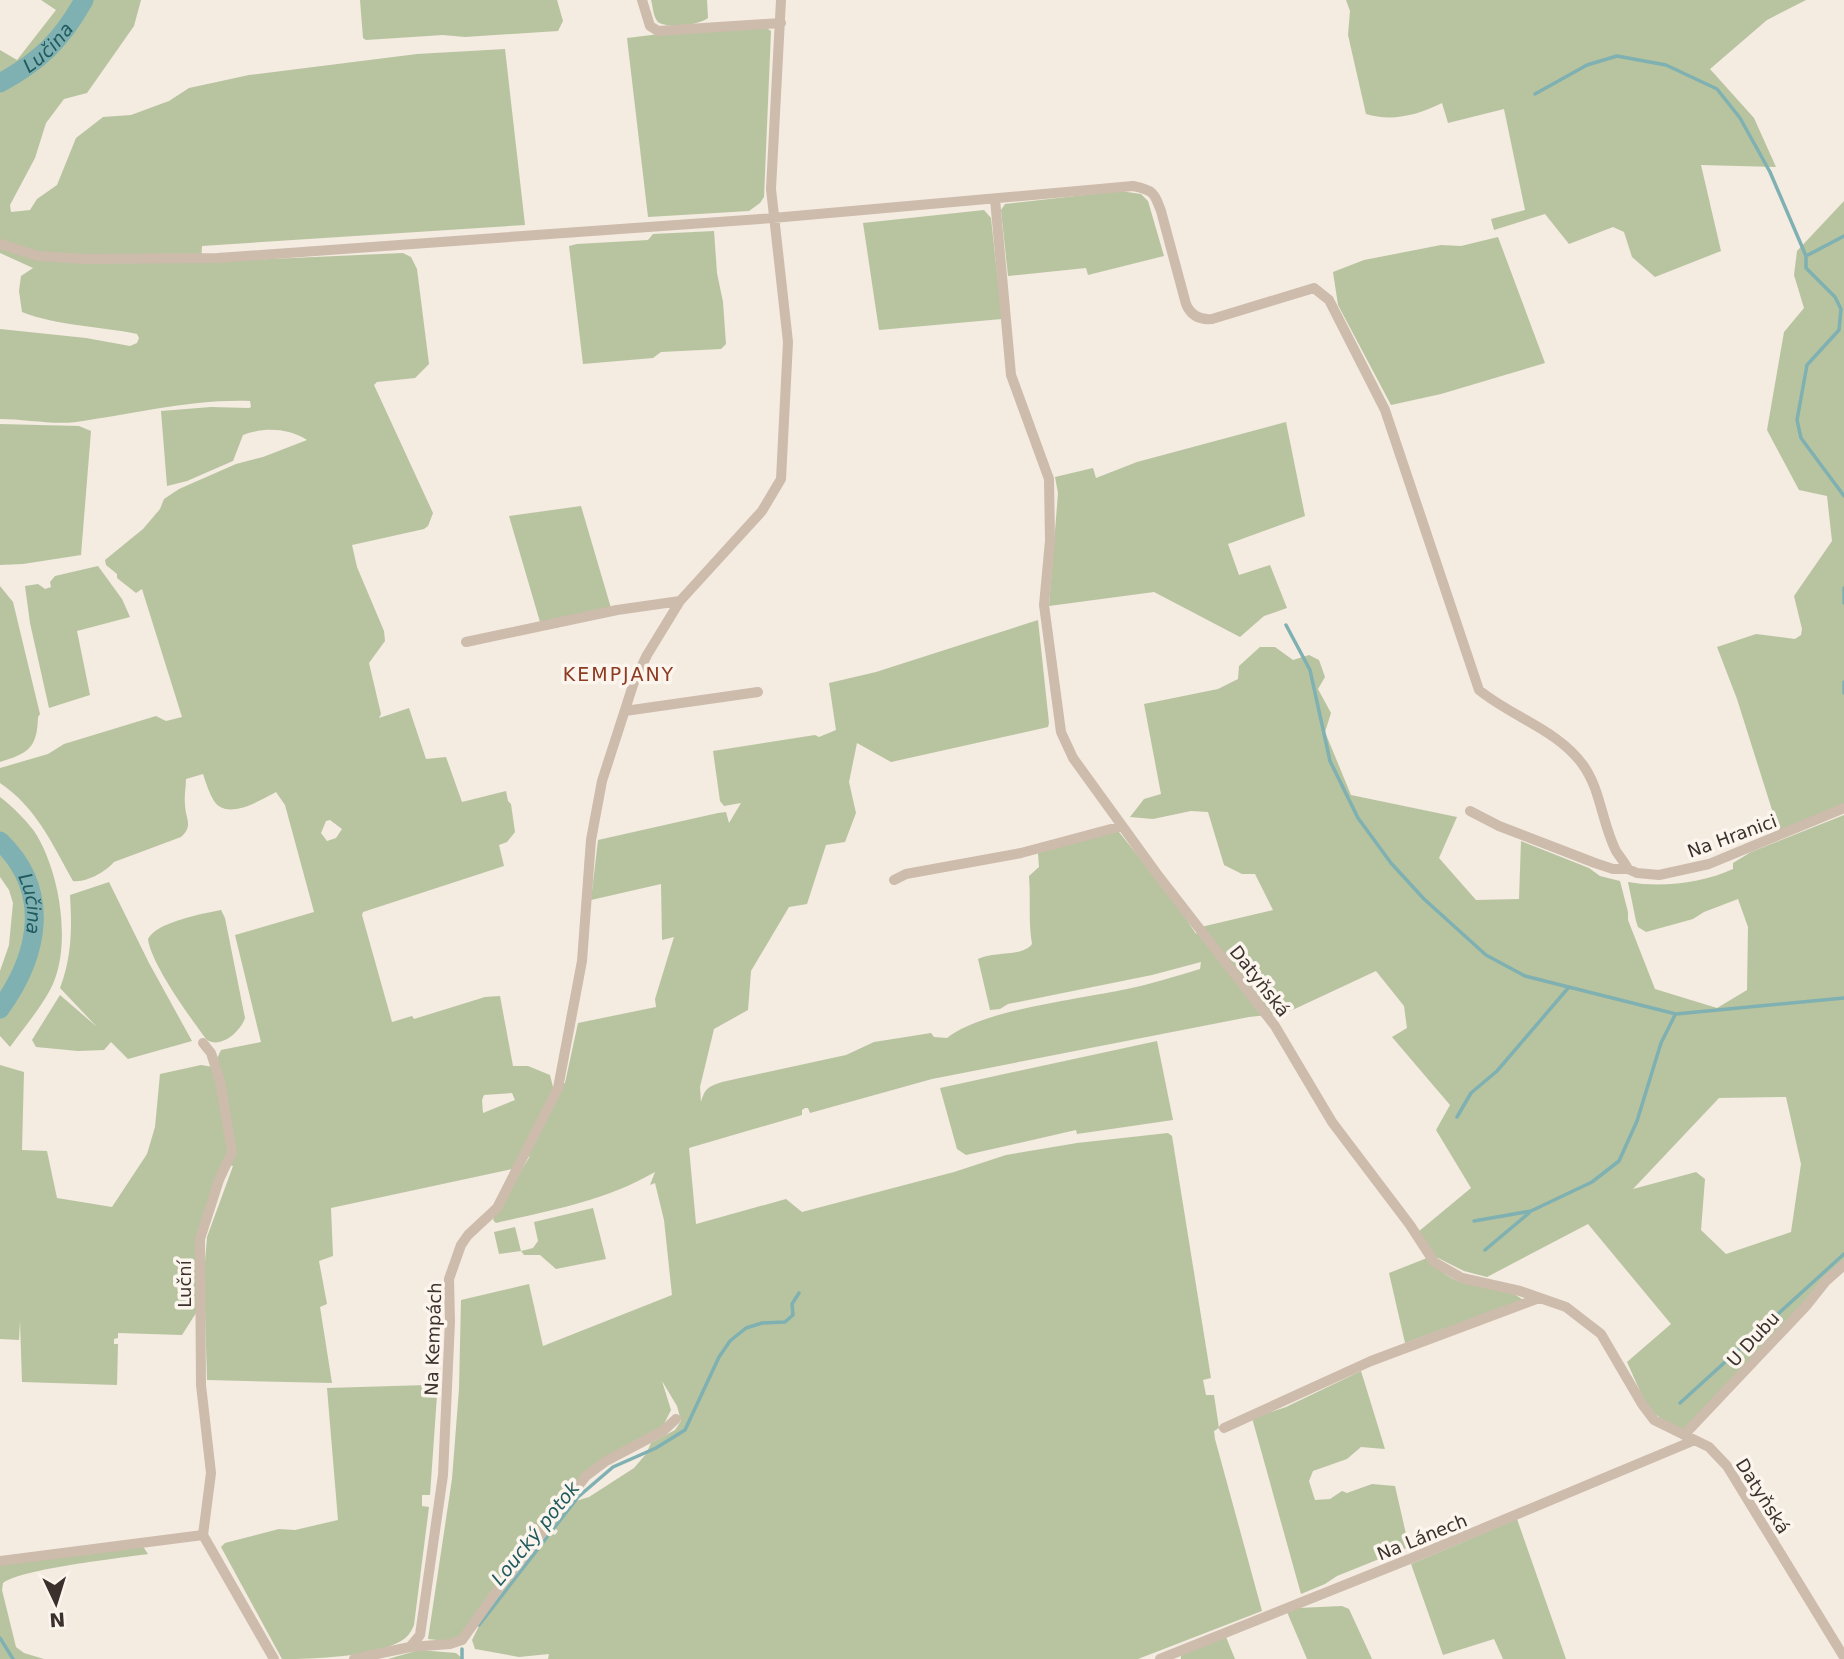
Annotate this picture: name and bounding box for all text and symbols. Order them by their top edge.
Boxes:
water label: Lučina [18,18,78,77]
district label: KEMPJANY [563,663,675,685]
street label: Na Hranici [1684,810,1780,862]
water label: Lučina [14,869,45,935]
street label: Datyňská [1226,941,1294,1021]
street label: Luční [174,1259,195,1308]
street label: Na Kempách [421,1282,445,1396]
street label: U Dubu [1722,1307,1784,1371]
street label: Datyňská [1732,1455,1794,1537]
water label: Loucký potok [487,1476,584,1589]
street label: Na Lánech [1374,1509,1470,1565]
north arrow [21,1568,91,1638]
text: N [48,1608,66,1631]

